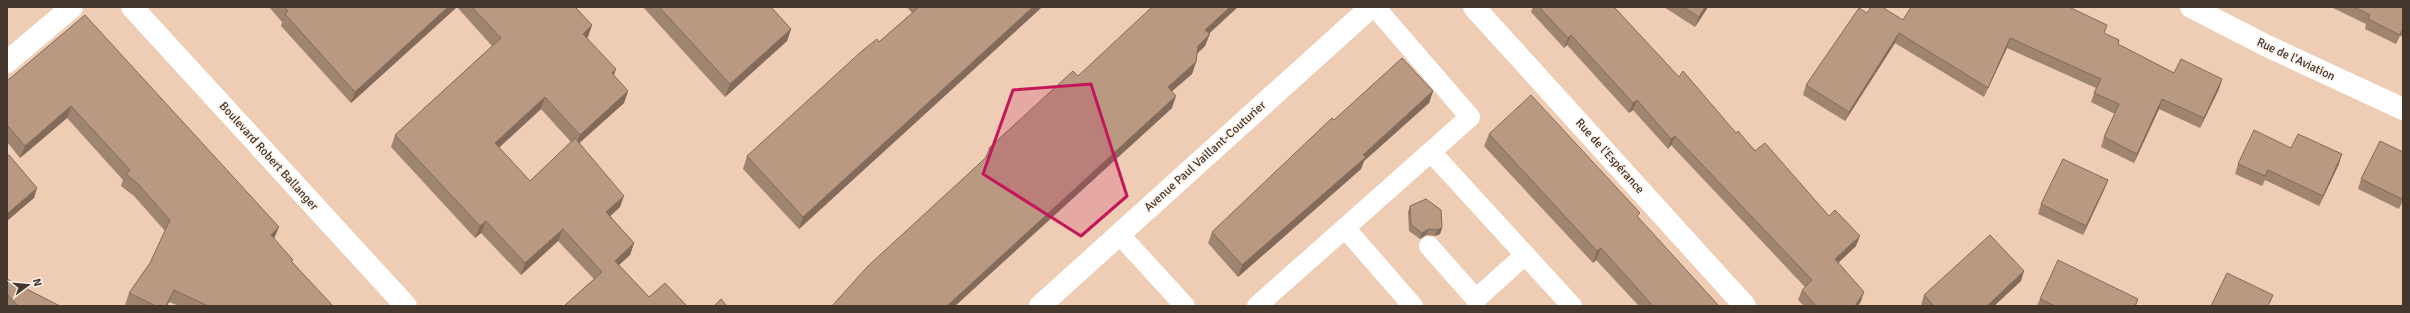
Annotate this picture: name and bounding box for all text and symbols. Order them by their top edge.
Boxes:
street label: Rue de l'Aviation [2254,35,2337,84]
street label: Avenue Paul Vaillant-Couturier [1141,97,1270,215]
street label: Boulevard Robert Ballanger [216,99,322,214]
street label: Rue de l'Espérance [1572,116,1647,197]
north arrow [8,265,48,305]
text: N [30,277,44,288]

